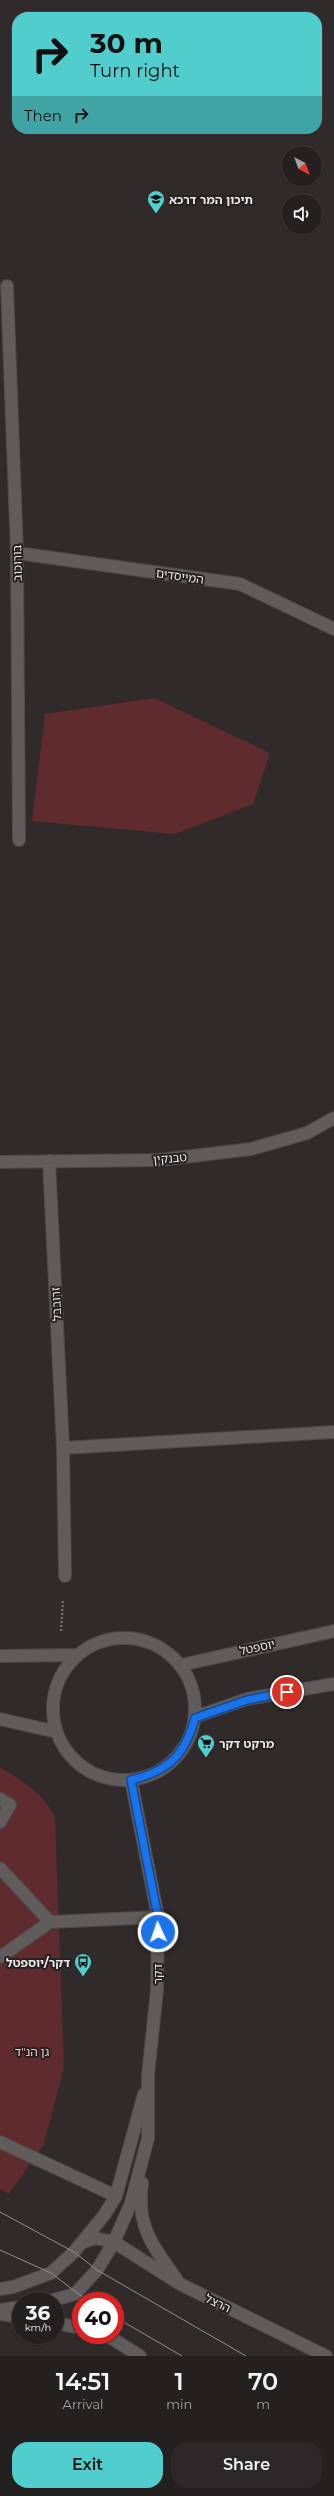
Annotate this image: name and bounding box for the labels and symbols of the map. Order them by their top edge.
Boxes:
north arrow [282,146,322,186]
school or university icon: תיכון המר דרכא [146,189,166,214]
place label: תיכון המר דרכא [169,192,253,207]
street label: בורוכוב [9,544,25,582]
street label: המייסדים [155,565,205,587]
street label: טבנקין [152,1149,188,1167]
street label: זרובבל [48,1287,64,1321]
street label: יוספטל [238,1636,276,1658]
pin [270,1675,304,1709]
supermarket icon: מרקט דקר [196,1733,216,1758]
place label: מרקט דקר [219,1736,275,1751]
position arrow [137,1911,179,1953]
bus stop icon: דקר/יוספטל [73,1952,93,1977]
place label: דקר/יוספטל [6,1955,70,1970]
street label: דקר [150,1963,165,1984]
park label: גן הנ"ד [15,2044,50,2059]
street label: הרצל [203,2290,233,2316]
speed limit sign: 40 [72,2292,124,2344]

